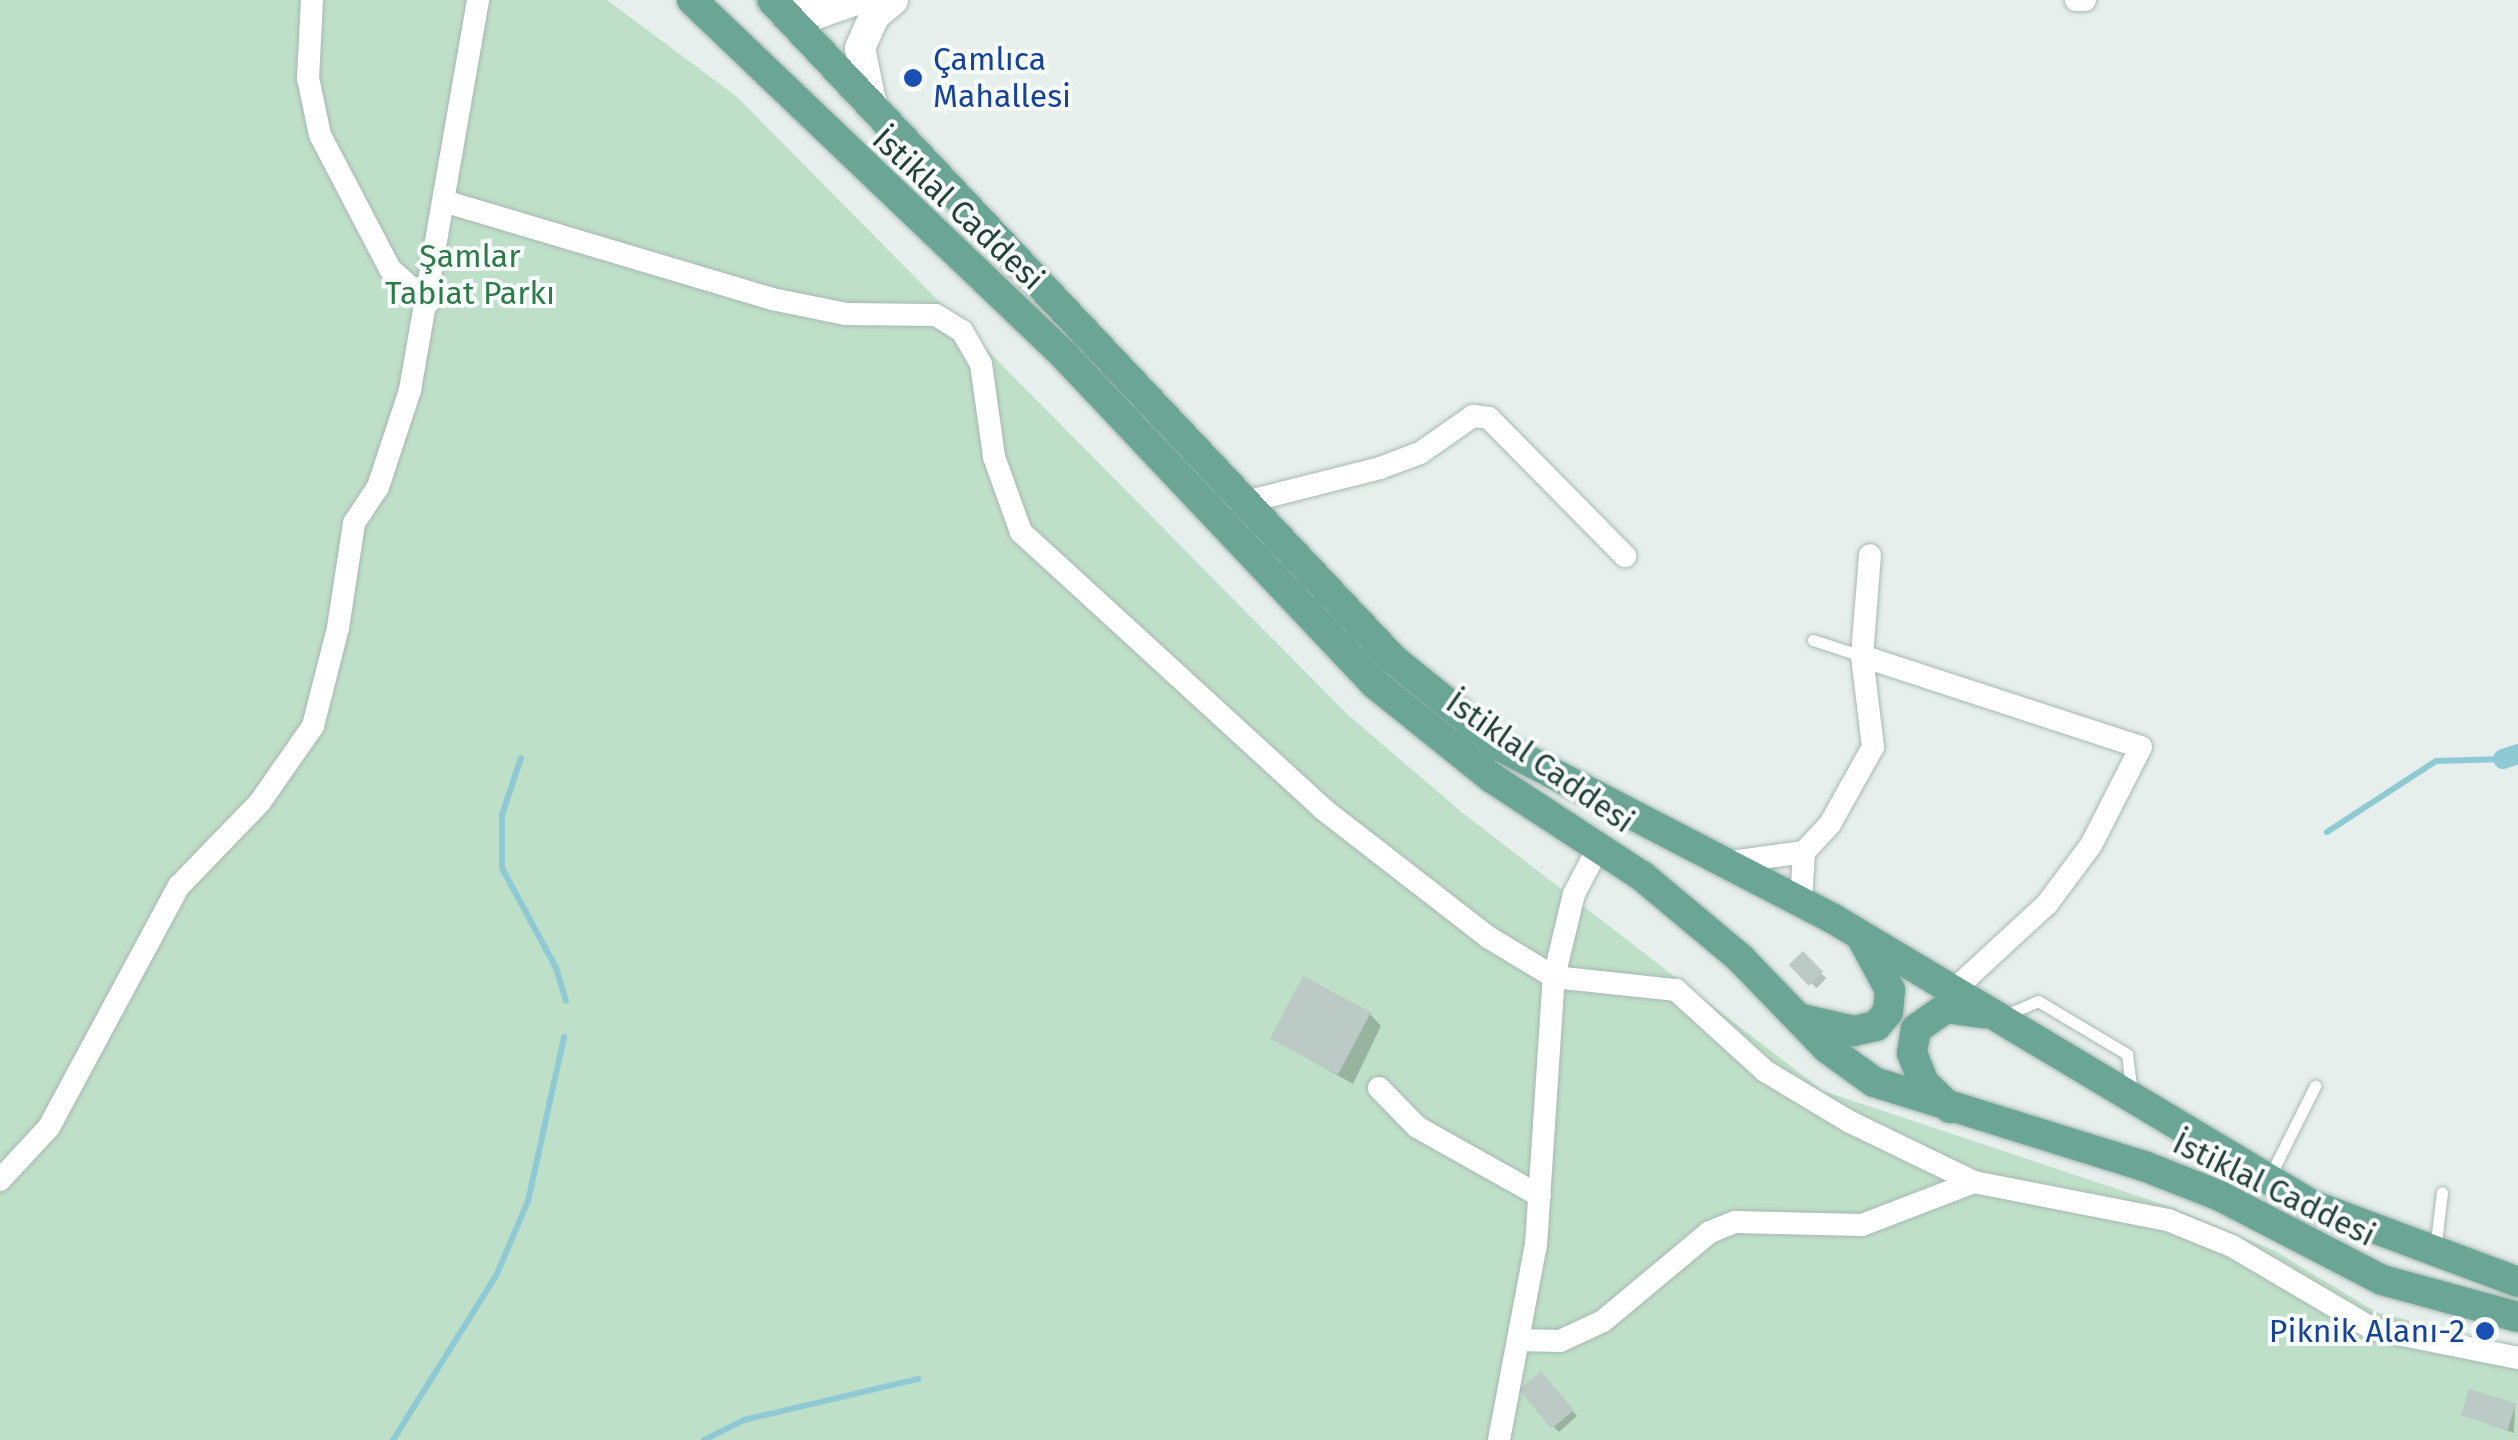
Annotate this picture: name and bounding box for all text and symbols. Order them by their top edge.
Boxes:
place label: Çamlıca Mahallesi [933,41,1071,116]
marker: Çamlıca Mahallesi [902,67,924,89]
street label: İstiklal Caddesi [864,120,1052,298]
park label: Şamlar Tabiat Parkı [385,238,555,313]
street label: İstiklal Caddesi [1439,683,1641,841]
street label: İstiklal Caddesi [2167,1123,2381,1255]
place label: Piknik Alanı-2 [2269,1312,2465,1350]
marker: Piknik Alanı-2 [2474,1320,2496,1342]

